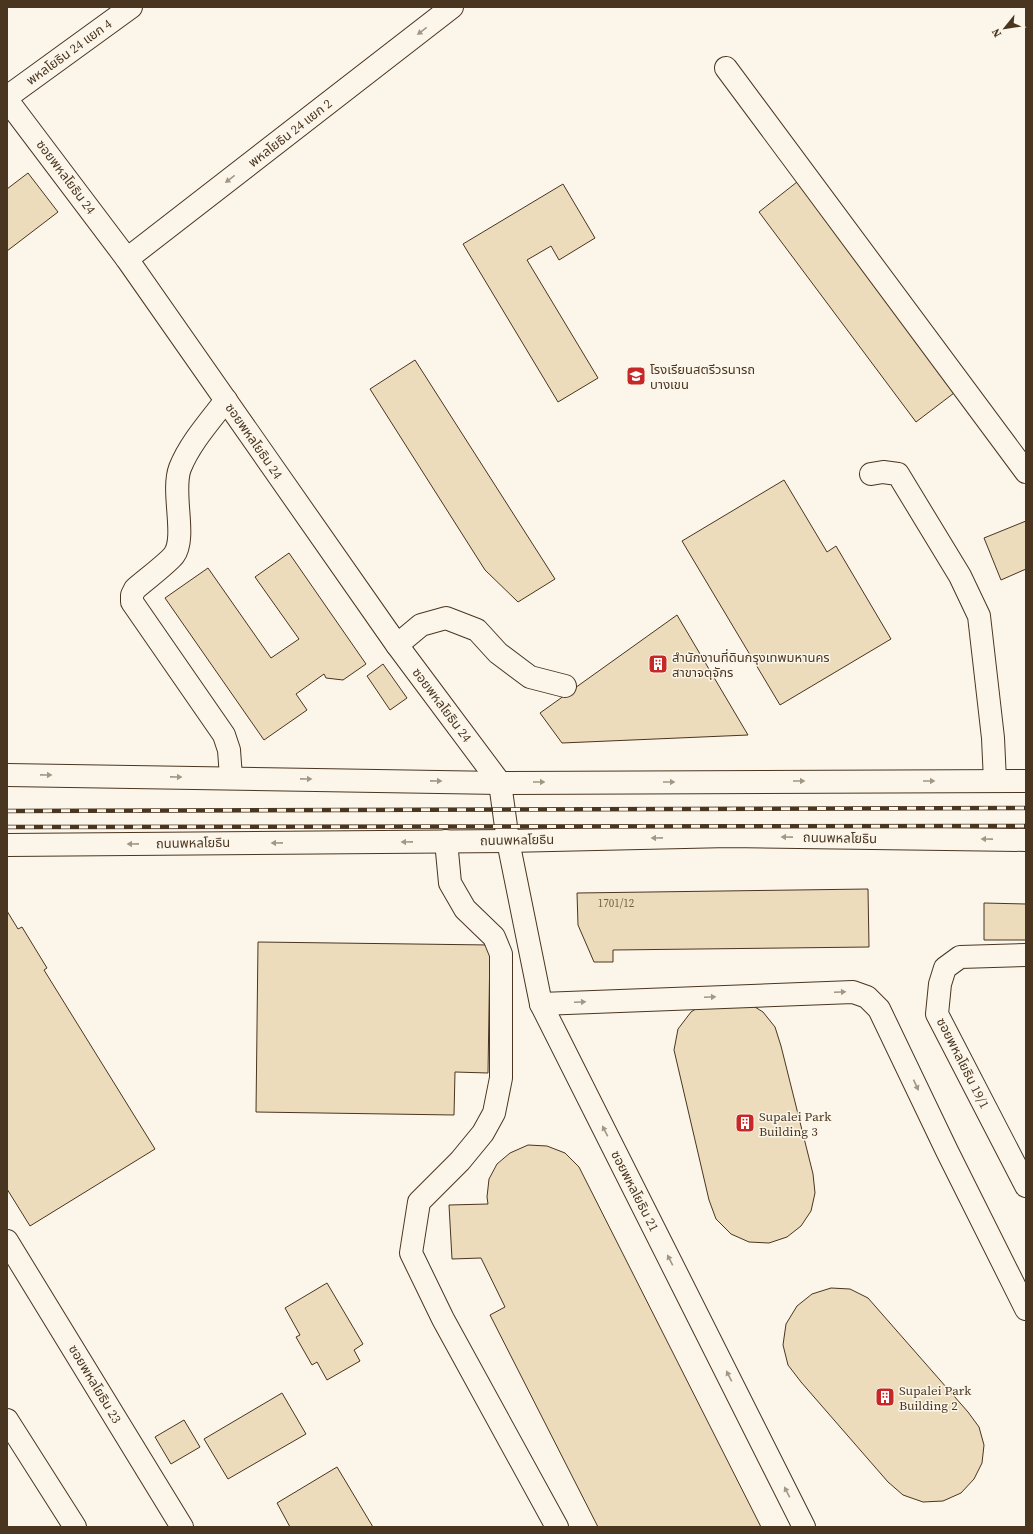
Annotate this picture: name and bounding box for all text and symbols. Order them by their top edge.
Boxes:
north arrow [985,8,1025,48]
street label: พหลโยธิน 24 แยก 4 [23,15,115,89]
text: N [988,26,1005,40]
one-way arrow [416,27,427,35]
street label: พหลโยธิน 24 แยก 2 [245,95,335,171]
street label: ซอยพหลโยธิน 24 [32,136,100,218]
one-way arrow [225,175,236,183]
place label: โรงเรียนสตรีวรนารถ บางเขน [650,361,755,393]
school or university icon: โรงเรียนสตรีวรนารถ บางเขน [625,365,647,387]
street label: ซอยพหลโยธิน 24 [222,400,287,483]
place label: สำนักงานที่ดินกรุงเทพมหานคร สาขาจตุจักร [672,648,830,681]
building icon: สำนักงานที่ดินกรุงเทพมหานคร สาขาจตุจักร [647,653,669,675]
street label: ซอยพหลโยธิน 24 [408,664,476,746]
one-way arrow [40,772,53,778]
one-way arrow [170,774,183,780]
one-way arrow [300,776,313,782]
one-way arrow [430,778,443,784]
one-way arrow [793,778,806,784]
one-way arrow [923,778,936,784]
one-way arrow [533,779,546,785]
one-way arrow [663,779,676,785]
street label: ถนนพหลโยธิน [803,829,877,847]
street label: ถนนพหลโยธิน [480,831,554,849]
street label: ถนนพหลโยธิน [156,834,230,852]
one-way arrow [780,834,793,840]
one-way arrow [650,835,663,841]
one-way arrow [981,836,993,843]
one-way arrow [401,838,413,845]
one-way arrow [270,840,283,846]
one-way arrow [126,841,139,847]
house number: 1701/12 [598,896,635,911]
one-way arrow [834,989,846,996]
one-way arrow [704,994,716,1001]
one-way arrow [574,999,586,1006]
street label: ซอยพหลโยธิน 19/1 [933,1015,993,1111]
one-way arrow [913,1080,919,1091]
place label: Supalei Park Building 3 [759,1108,832,1140]
building icon: Supalei Park Building 3 [734,1112,756,1134]
one-way arrow [602,1126,608,1137]
street label: ซอยพหลโยธิน 21 [607,1148,663,1234]
one-way arrow [667,1254,673,1266]
street label: ซอยพหลโยธิน 23 [65,1342,125,1426]
one-way arrow [725,1370,732,1382]
place label: Supalei Park Building 2 [899,1382,972,1414]
building icon: Supalei Park Building 2 [874,1386,896,1408]
one-way arrow [784,1486,790,1498]

